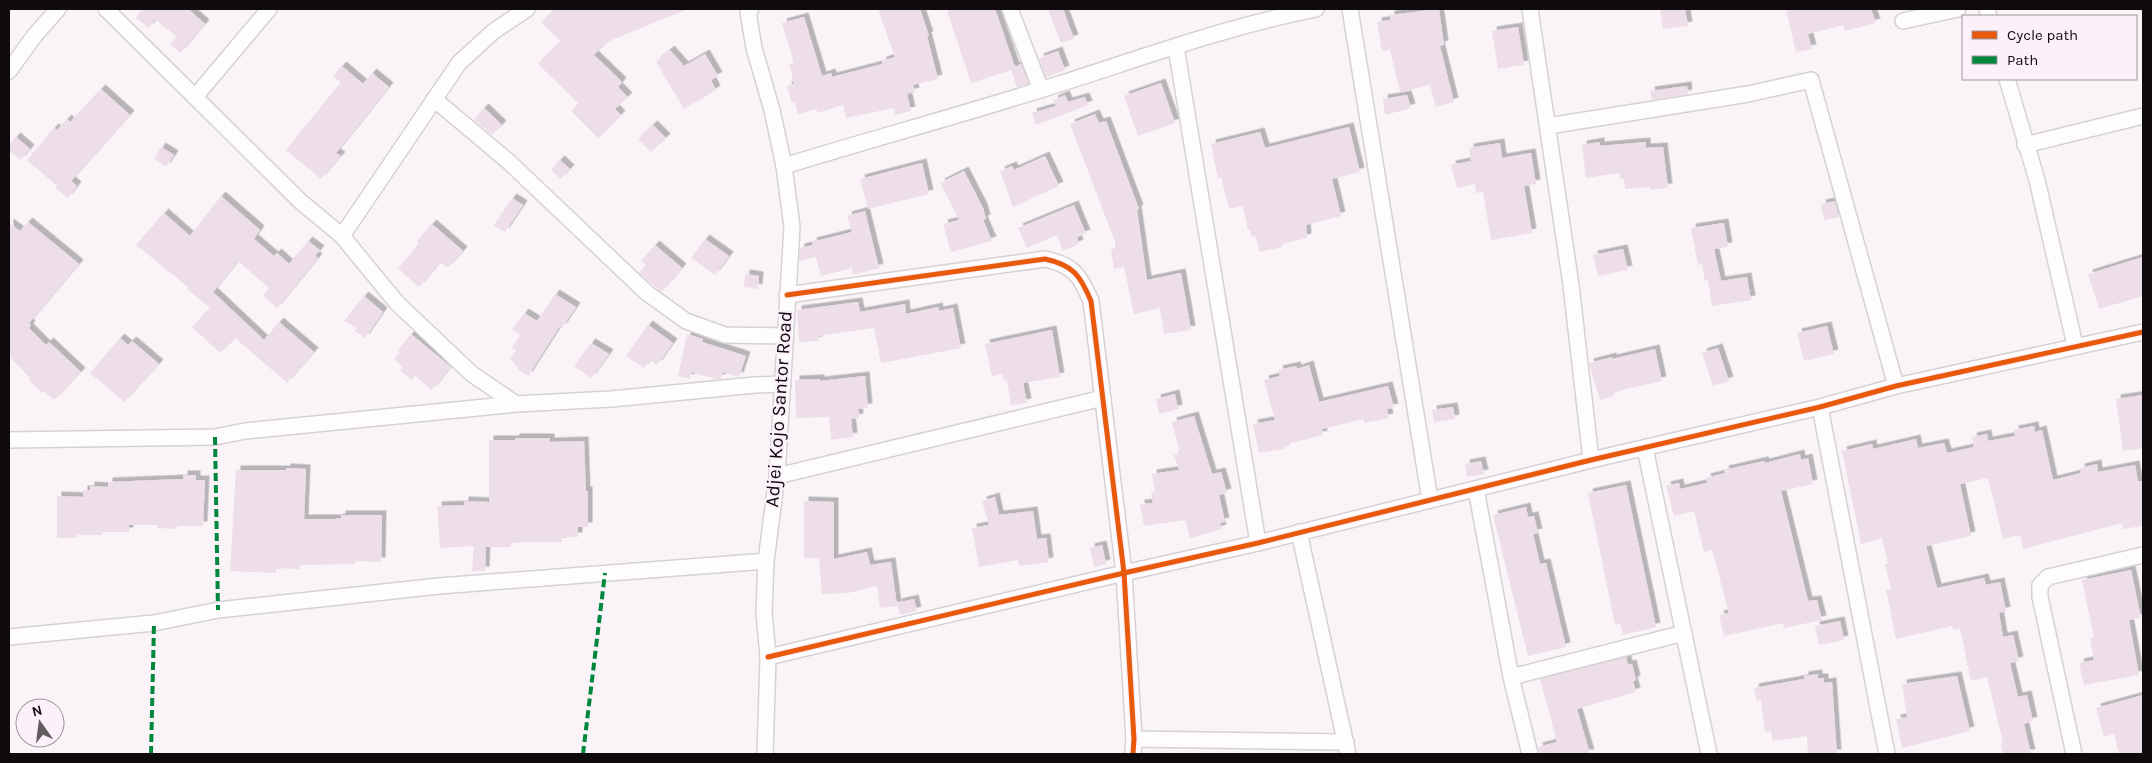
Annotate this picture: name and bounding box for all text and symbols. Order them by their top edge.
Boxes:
legend [1962,15,2137,80]
text: Cycle path [2007,26,2078,44]
text: Path [2007,51,2038,69]
street label: Adjei Kojo Santor Road [761,310,797,508]
north arrow [15,698,65,748]
text: N [30,701,44,720]

